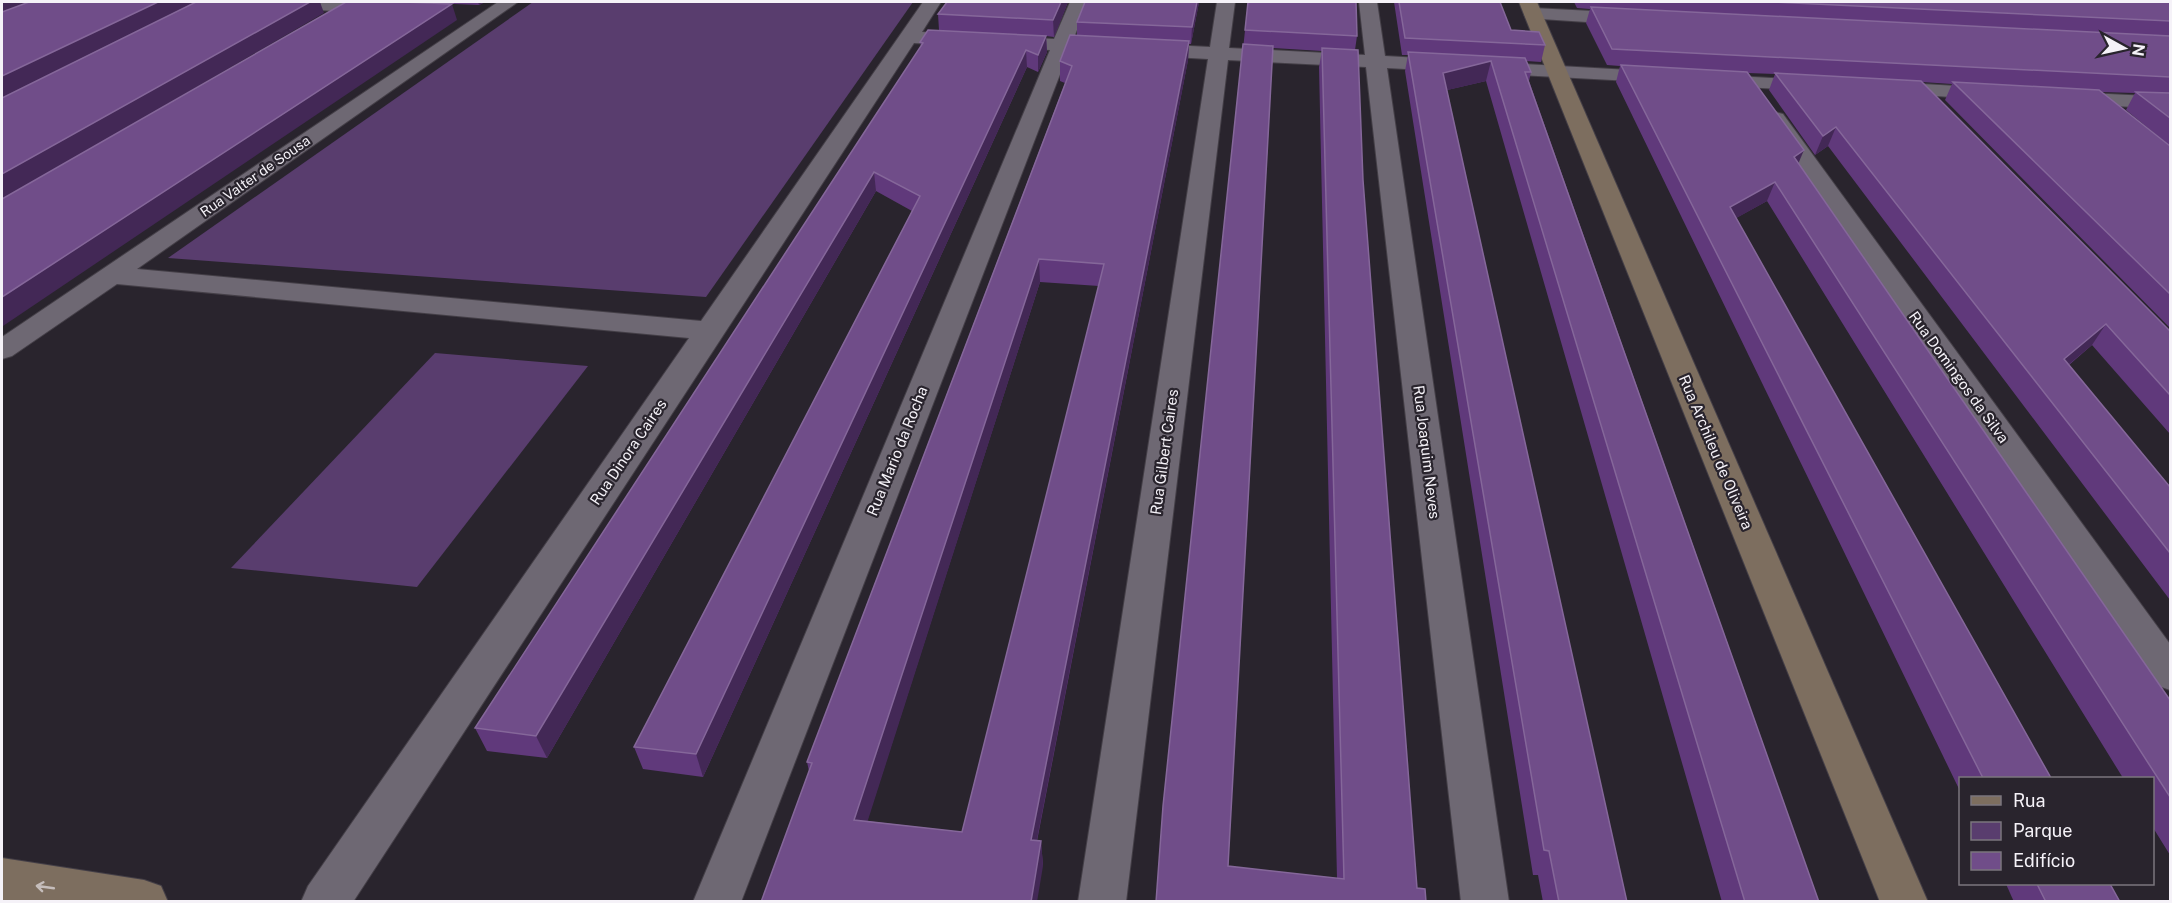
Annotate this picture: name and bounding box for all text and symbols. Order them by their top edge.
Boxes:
north arrow [2094,18,2154,78]
text: N [2128,42,2149,58]
street label: Rua Valter de Sousa [197,132,313,220]
street label: Rua Domingos da Silva [1906,308,2012,446]
street label: Rua Archileu de Oliveira [1676,372,1756,532]
street label: Rua Mario da Rocha [863,384,931,518]
street label: Rua Joaquim Neves [1410,384,1444,520]
street label: Rua Gilbert Caires [1147,388,1181,516]
street label: Rua Dinora Caires [586,396,670,508]
legend [1959,777,2154,885]
text: Rua [2013,790,2045,811]
text: Parque [2013,820,2073,841]
text: Edifício [2013,850,2075,871]
one-way arrow [35,881,55,892]

